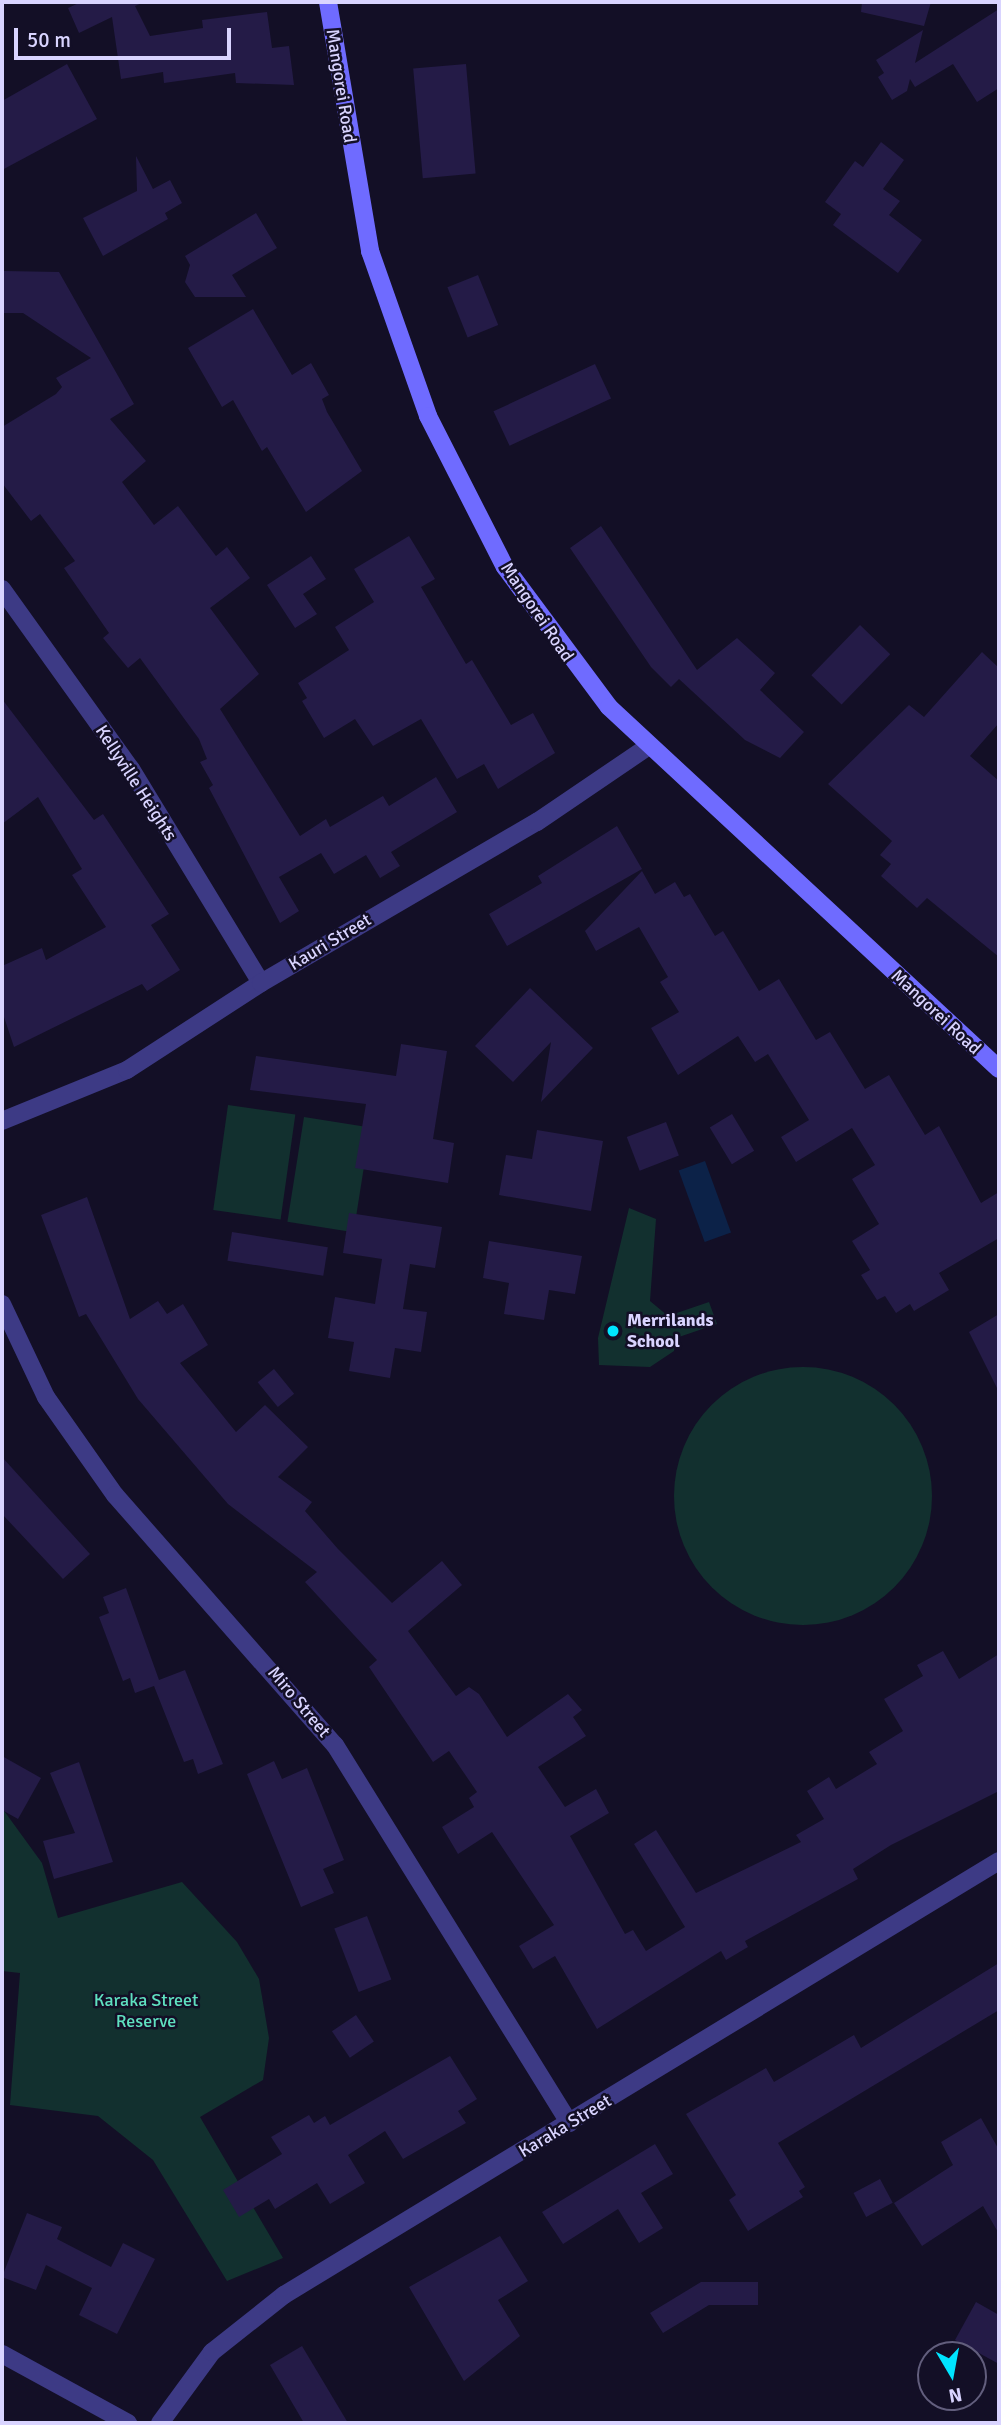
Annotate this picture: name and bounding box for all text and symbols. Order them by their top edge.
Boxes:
scale bar [18,14,234,58]
text: 50 m [27,27,71,53]
street label: Mangorei Road [321,28,361,144]
street label: Mangorei Road [496,558,578,666]
street label: Kellyville Heights [91,721,181,845]
street label: Kauri Street [285,909,375,975]
street label: Mangorei Road [887,965,985,1059]
place label: Merrilands School [627,1310,713,1352]
marker: Merrilands School [605,1323,621,1339]
street label: Miro Street [263,1662,335,1742]
park label: Karaka Street Reserve [94,1990,198,2032]
street label: Karaka Street [515,2090,615,2162]
north arrow [917,2341,987,2411]
text: N [947,2382,964,2408]

